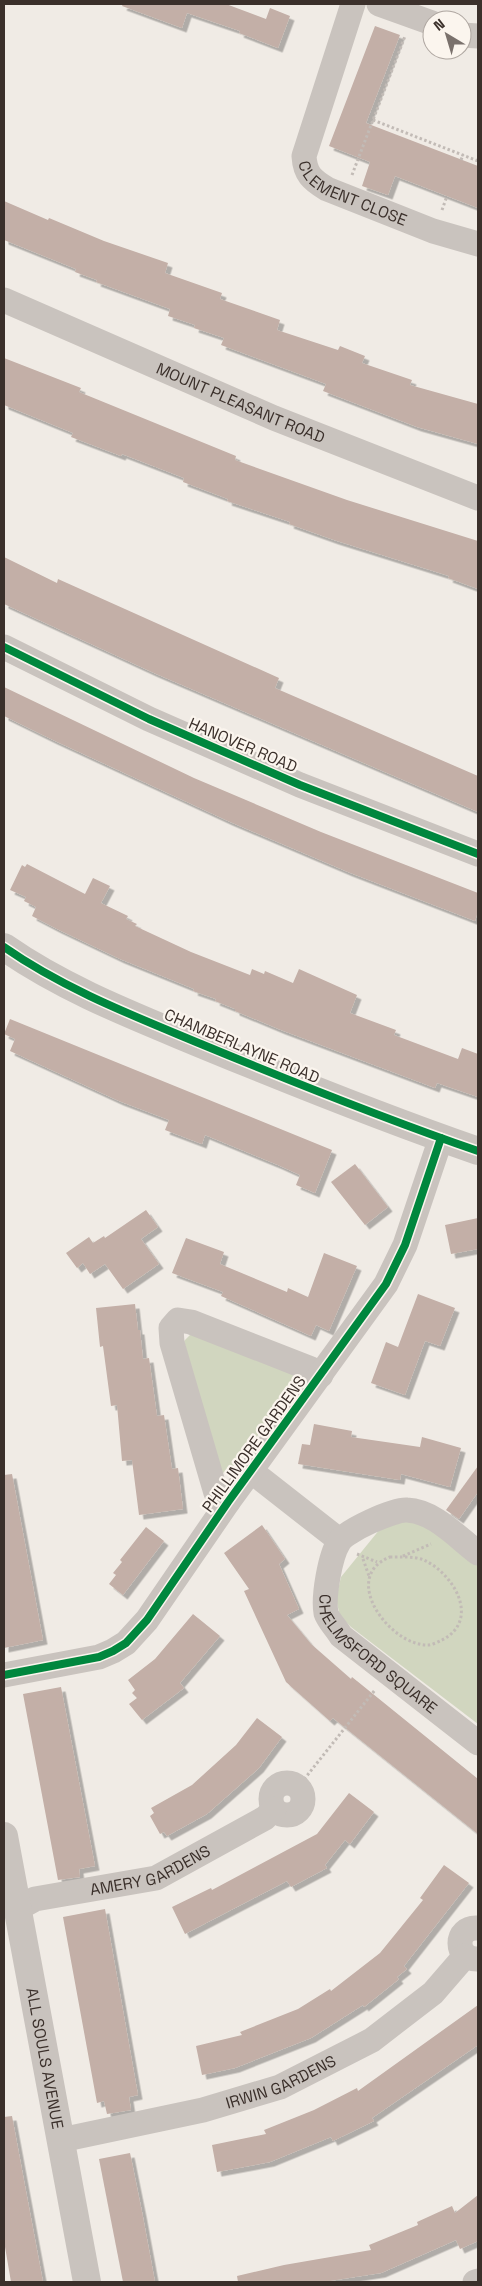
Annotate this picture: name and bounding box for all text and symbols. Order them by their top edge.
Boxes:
north arrow [422,10,472,60]
text: N [430,15,448,35]
street label: CLEMENT CLOSE [294,158,410,230]
street label: MOUNT PLEASANT ROAD [153,357,328,448]
street label: HANOVER ROAD [185,713,301,777]
street label: CHAMBERLAYNE ROAD [161,1004,323,1088]
street label: PHILLIMORE GARDENS [197,1371,311,1516]
street label: CHELMSFORD SQUARE [315,1594,442,1718]
street label: AMERY GARDENS [88,1840,214,1900]
street label: ALL SOULS AVENUE [22,1986,69,2131]
street label: IRWIN GARDENS [223,2050,339,2113]

